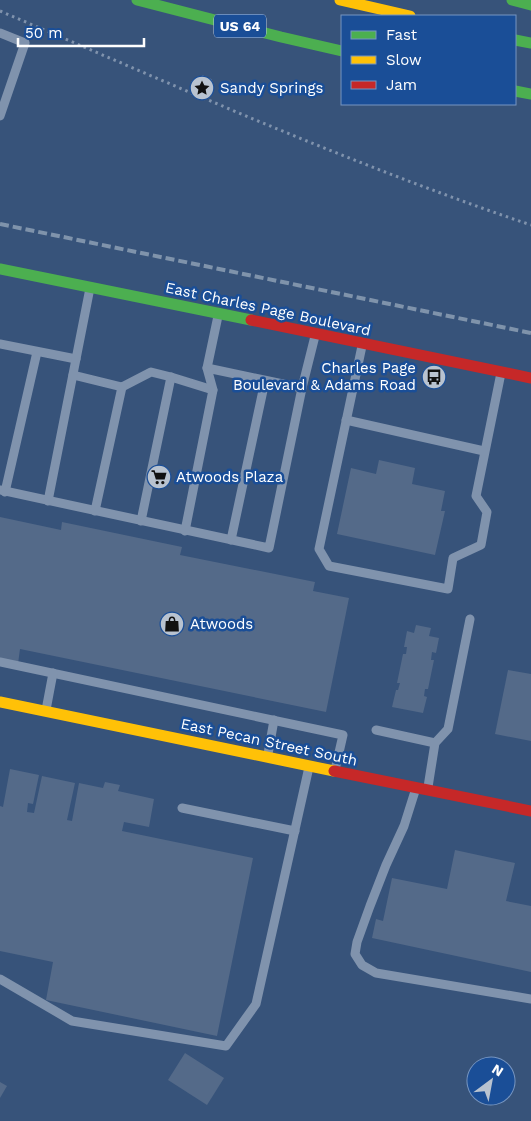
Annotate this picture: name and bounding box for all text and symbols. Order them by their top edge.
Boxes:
scale bar [18,15,144,47]
road number: US 64 [214,15,266,38]
legend [341,15,516,105]
text: 50 m [25,24,62,42]
text: Fast [386,26,418,44]
text: Slow [386,51,422,69]
place icon: Sandy Springs [189,75,215,101]
text: Jam [386,76,417,94]
place label: Sandy Springs [220,79,323,97]
street label: East Charles Page Boulevard [164,278,372,340]
place label: Charles Page Boulevard & Adams Road [233,359,416,394]
bus stop icon: Charles Page Boulevard & Adams Road [421,364,447,390]
supermarket icon: Atwoods Plaza [146,464,172,490]
place label: Atwoods Plaza [176,468,284,486]
shop icon: Atwoods [159,611,185,637]
place label: Atwoods [190,615,253,633]
street label: East Pecan Street South [179,714,359,770]
north arrow [466,1056,516,1106]
text: N [489,1060,507,1080]

